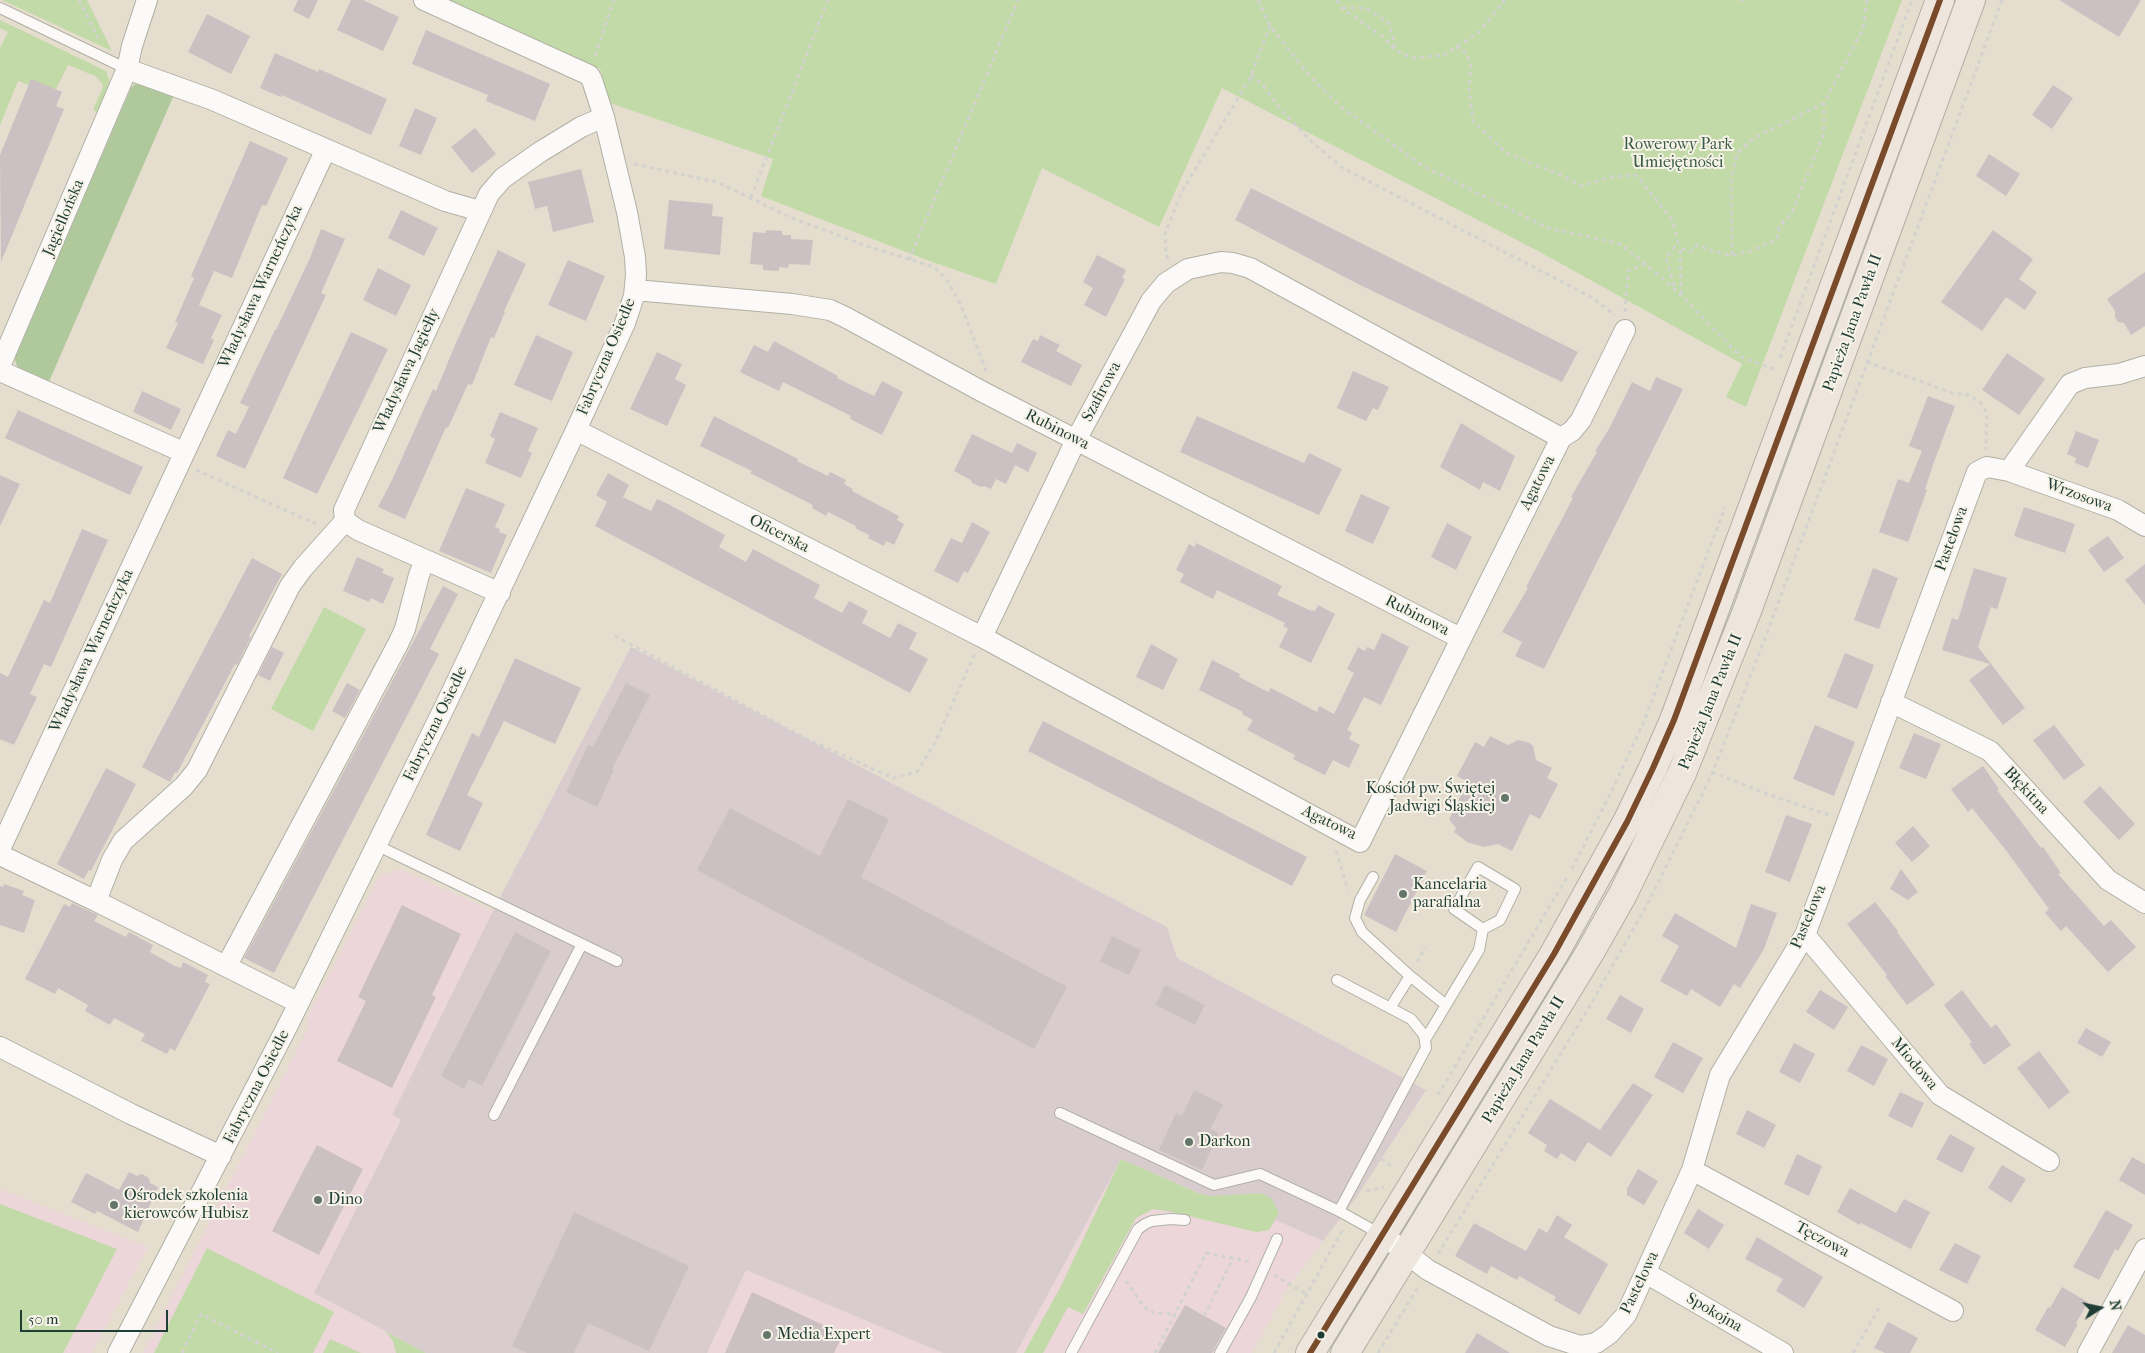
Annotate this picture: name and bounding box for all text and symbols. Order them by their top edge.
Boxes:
park label: Rowerowy Park Umiejętności [1624,135,1732,173]
street label: Jagiellońska [39,177,89,259]
street label: Władysława Warneńczyka [215,202,307,372]
street label: Papieża Jana Pawła II [1819,251,1887,395]
street label: Fabryczna Osiedle [574,295,640,419]
street label: Władysława Jagiełły [370,305,444,437]
street label: Szafirowa [1078,359,1126,425]
street label: Rubinowa [1022,406,1092,454]
street label: Agatowa [1516,452,1560,514]
street label: Wrzosowa [2043,475,2115,517]
street label: Pastelowa [1931,504,1973,574]
street label: Oficerska [746,511,812,557]
street label: Władysława Warneńczyka [46,566,138,736]
street label: Rubinowa [1382,592,1452,640]
street label: Papieża Jana Pawła II [1675,631,1747,773]
street label: Fabryczna Osiedle [400,663,472,785]
street label: Błękitna [1999,763,2053,819]
place label: Kościół pw. Świętej Jadwigi Śląskiej [1366,779,1495,817]
marker: Kościół pw. Świętej Jadwigi Śląskiej [1499,792,1511,804]
street label: Agatowa [1298,801,1360,845]
place label: Kancelaria parafialna [1413,875,1487,913]
street label: Pastelowa [1787,882,1831,952]
marker: Kancelaria parafialna [1397,888,1409,900]
street label: Papieża Jana Pawła II [1478,993,1570,1127]
street label: Fabryczna Osiedle [220,1027,294,1147]
street label: Miodowa [1886,1034,1942,1094]
place label: Darkon [1199,1132,1251,1152]
marker: Darkon [1183,1136,1195,1148]
place label: Ośrodek szkolenia kierowców Hubisz [124,1186,249,1224]
place label: Dino [328,1190,362,1210]
marker: Dino [312,1194,324,1206]
marker: Ośrodek szkolenia kierowców Hubisz [108,1199,120,1211]
street label: Tęczowa [1792,1218,1852,1262]
street label: Pastelowa [1617,1248,1663,1318]
north arrow [2075,1283,2125,1333]
street label: Spokojna [1682,1289,1746,1337]
text: N [2106,1299,2125,1312]
scale bar [22,1300,170,1332]
text: 50 m [28,1310,58,1328]
place label: Media Expert [777,1325,871,1345]
marker: Media Expert [761,1329,773,1341]
unlabelled marker [1316,1330,1326,1340]

